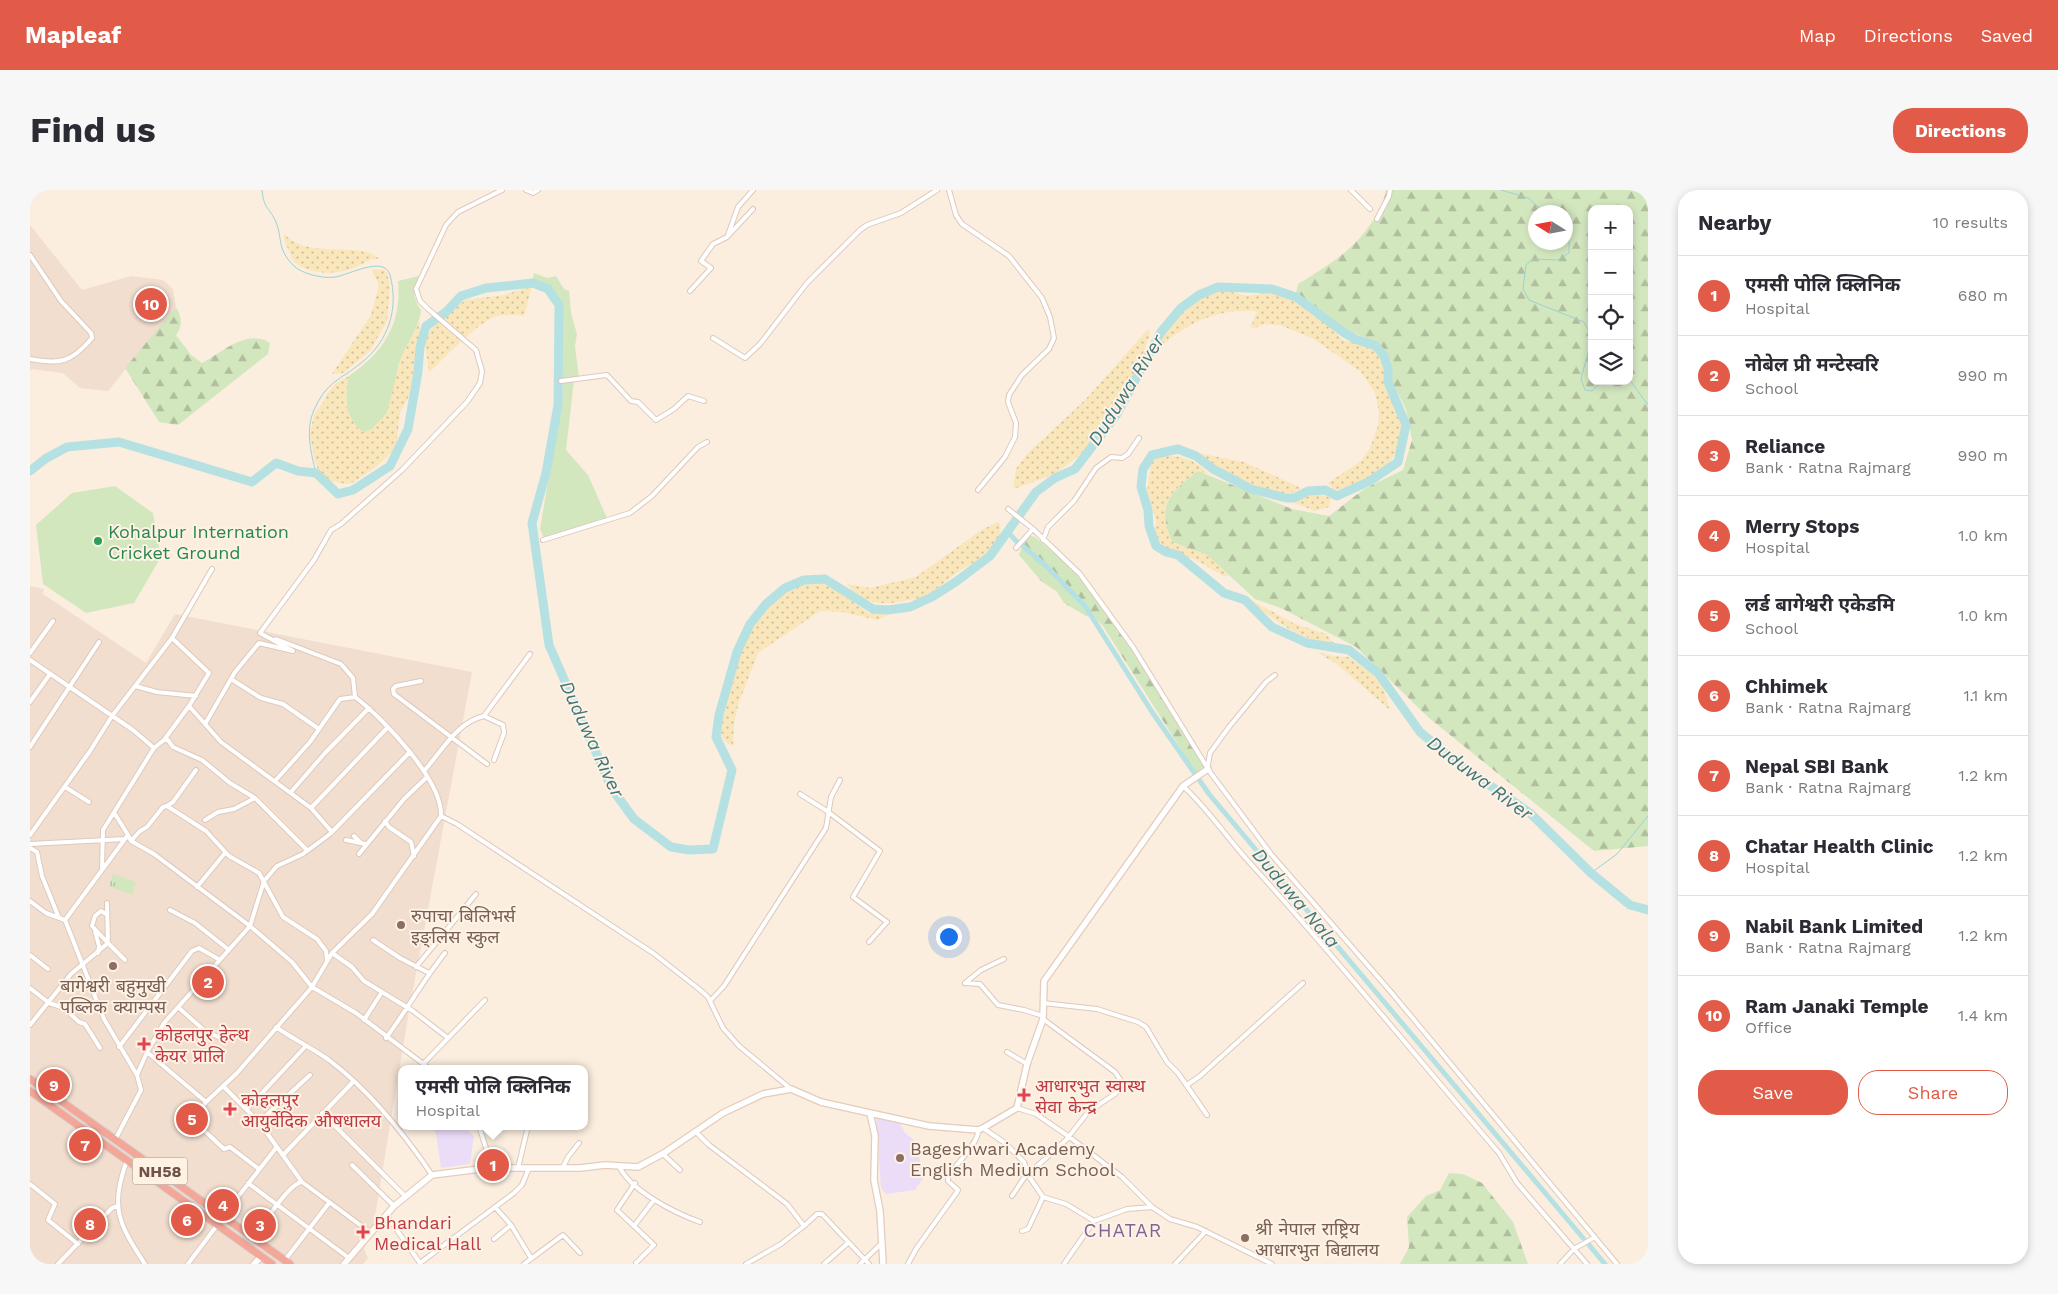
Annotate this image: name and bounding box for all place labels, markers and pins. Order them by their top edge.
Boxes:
pin: 10 [135,285,167,323]
place label: Kohalpur Internation Cricket Ground [108,521,289,563]
marker: Kohalpur Internation Cricket Ground [92,535,104,547]
place label: रुपाचा बिलिभर्स इङ्लिस स्कुल [411,905,517,949]
marker: रुपाचा बिलिभर्स इङ्लिस स्कुल [395,919,407,931]
marker: बागेश्वरी बहुमुखी पब्लिक क्याम्पस [107,960,119,972]
pin: 2 [192,963,224,1001]
place label: बागेश्वरी बहुमुखी पब्लिक क्याम्पस [60,975,167,1017]
place label: कोहलपुर हेल्थ केयर प्रालि [155,1024,250,1066]
marker: कोहलपुर हेल्थ केयर प्रालि [137,1037,151,1051]
pin: 9 [38,1066,70,1104]
place label: आधारभुत स्वास्थ सेवा केन्द्र [1035,1075,1146,1117]
marker: आधारभुत स्वास्थ सेवा केन्द्र [1017,1088,1031,1102]
place label: कोहलपुर आयुर्वेदिक औषधालय [241,1089,382,1133]
pin: 5 [176,1100,208,1138]
marker: कोहलपुर आयुर्वेदिक औषधालय [223,1102,237,1116]
pin: 7 [69,1126,101,1164]
place label: Bageshwari Academy English Medium School [910,1138,1116,1180]
pin: 1 [477,1146,509,1184]
marker: Bageshwari Academy English Medium School [894,1152,906,1164]
pin: 4 [207,1186,239,1224]
pin: 6 [171,1201,203,1239]
pin: 8 [74,1205,106,1243]
pin: 3 [244,1206,276,1244]
place label: Bhandari Medical Hall [374,1212,482,1254]
place label: श्री नेपाल राष्ट्रिय आधारभुत बिद्यालय [1255,1218,1380,1262]
marker: Bhandari Medical Hall [356,1225,370,1239]
marker: श्री नेपाल राष्ट्रिय आधारभुत बिद्यालय [1239,1232,1251,1244]

